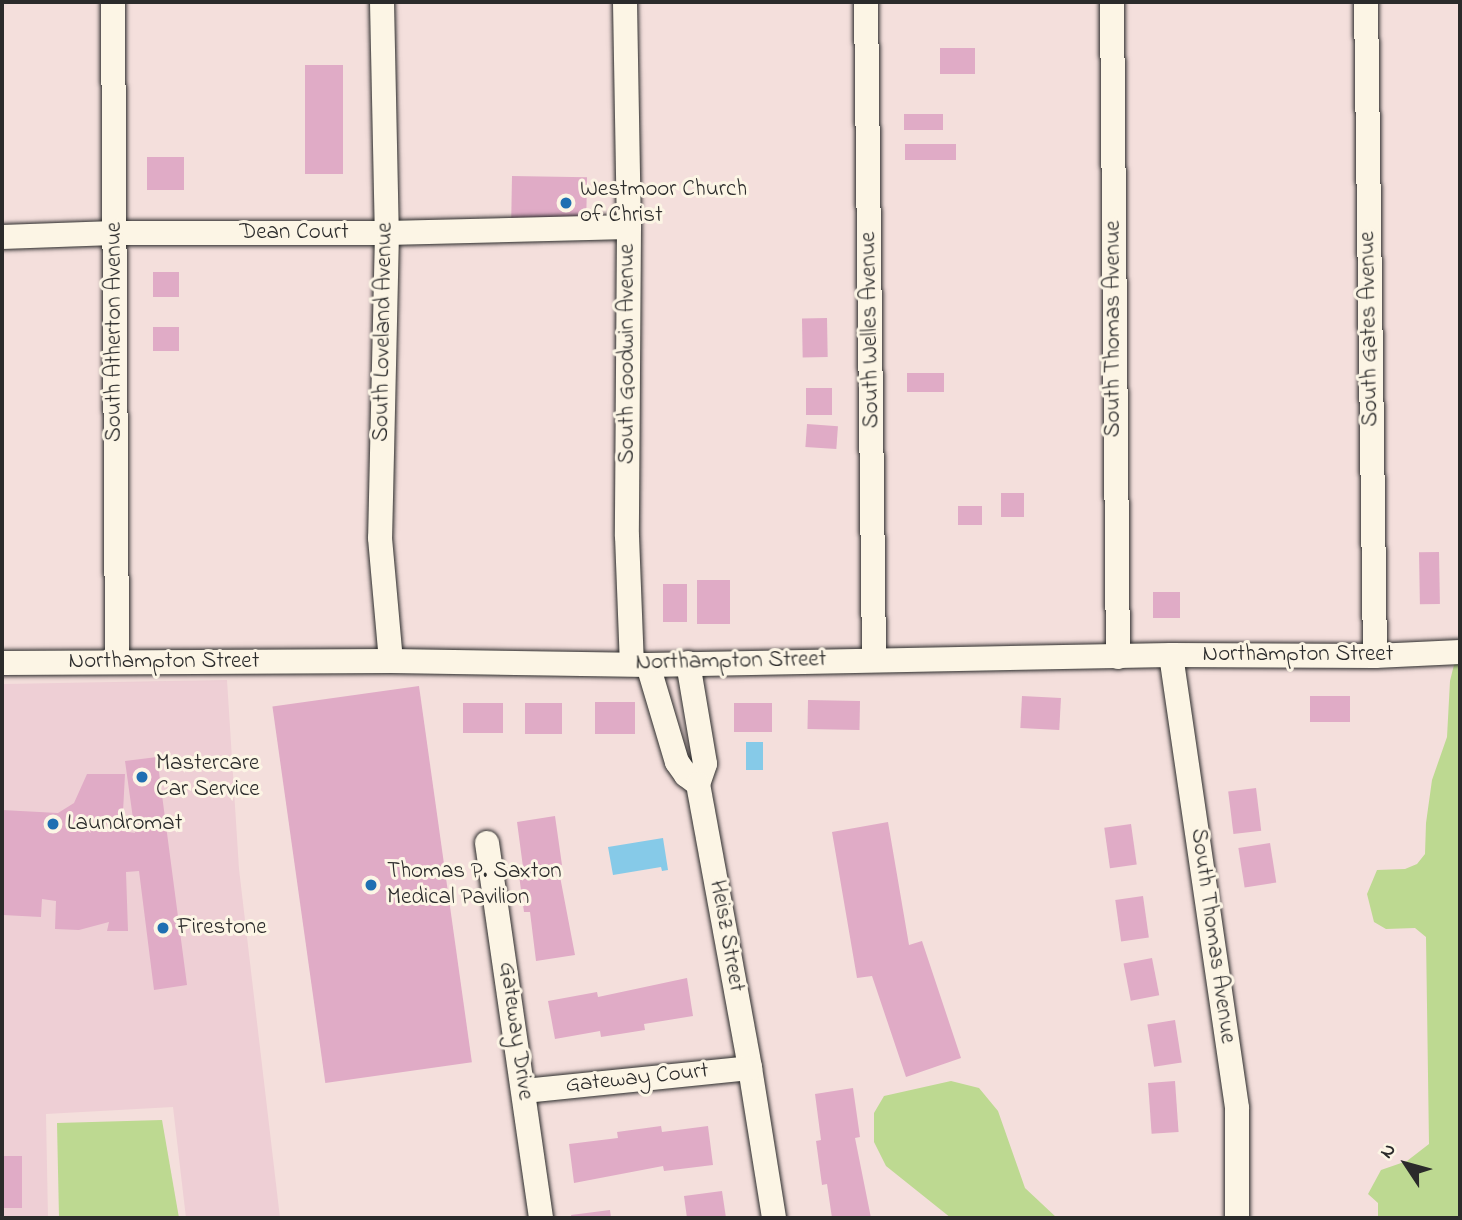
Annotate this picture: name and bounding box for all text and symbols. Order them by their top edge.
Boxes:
place label: Westmoor Church of Christ [580,176,747,230]
marker: Westmoor Church of Christ [558,195,574,211]
street label: Dean Court [239,219,349,247]
street label: South Thomas Avenue [1100,221,1128,437]
street label: South Atherton Avenue [101,222,129,442]
street label: South Loveland Avenue [368,222,400,442]
street label: South Welles Avenue [855,231,887,429]
street label: South Gates Avenue [1354,231,1386,427]
street label: South Goodwin Avenue [614,244,642,464]
street label: Northampton Street [1203,641,1393,669]
street label: Northampton Street [635,647,827,677]
street label: Northampton Street [69,648,259,676]
place label: Mastercare Car Service [156,750,260,804]
marker: Mastercare Car Service [134,769,150,785]
place label: Laundromat [67,810,182,838]
marker: Laundromat [45,816,61,832]
street label: South Thomas Avenue [1183,827,1241,1045]
place label: Thomas P. Saxton Medical Pavilion [387,858,562,912]
marker: Thomas P. Saxton Medical Pavilion [361,875,381,895]
street label: Heisz Street [703,878,749,994]
place label: Firestone [177,914,267,942]
marker: Firestone [155,920,171,936]
street label: Gateway Drive [492,960,538,1102]
street label: Gateway Court [564,1058,710,1100]
north arrow [1371,1129,1441,1199]
text: N [1374,1138,1403,1164]

